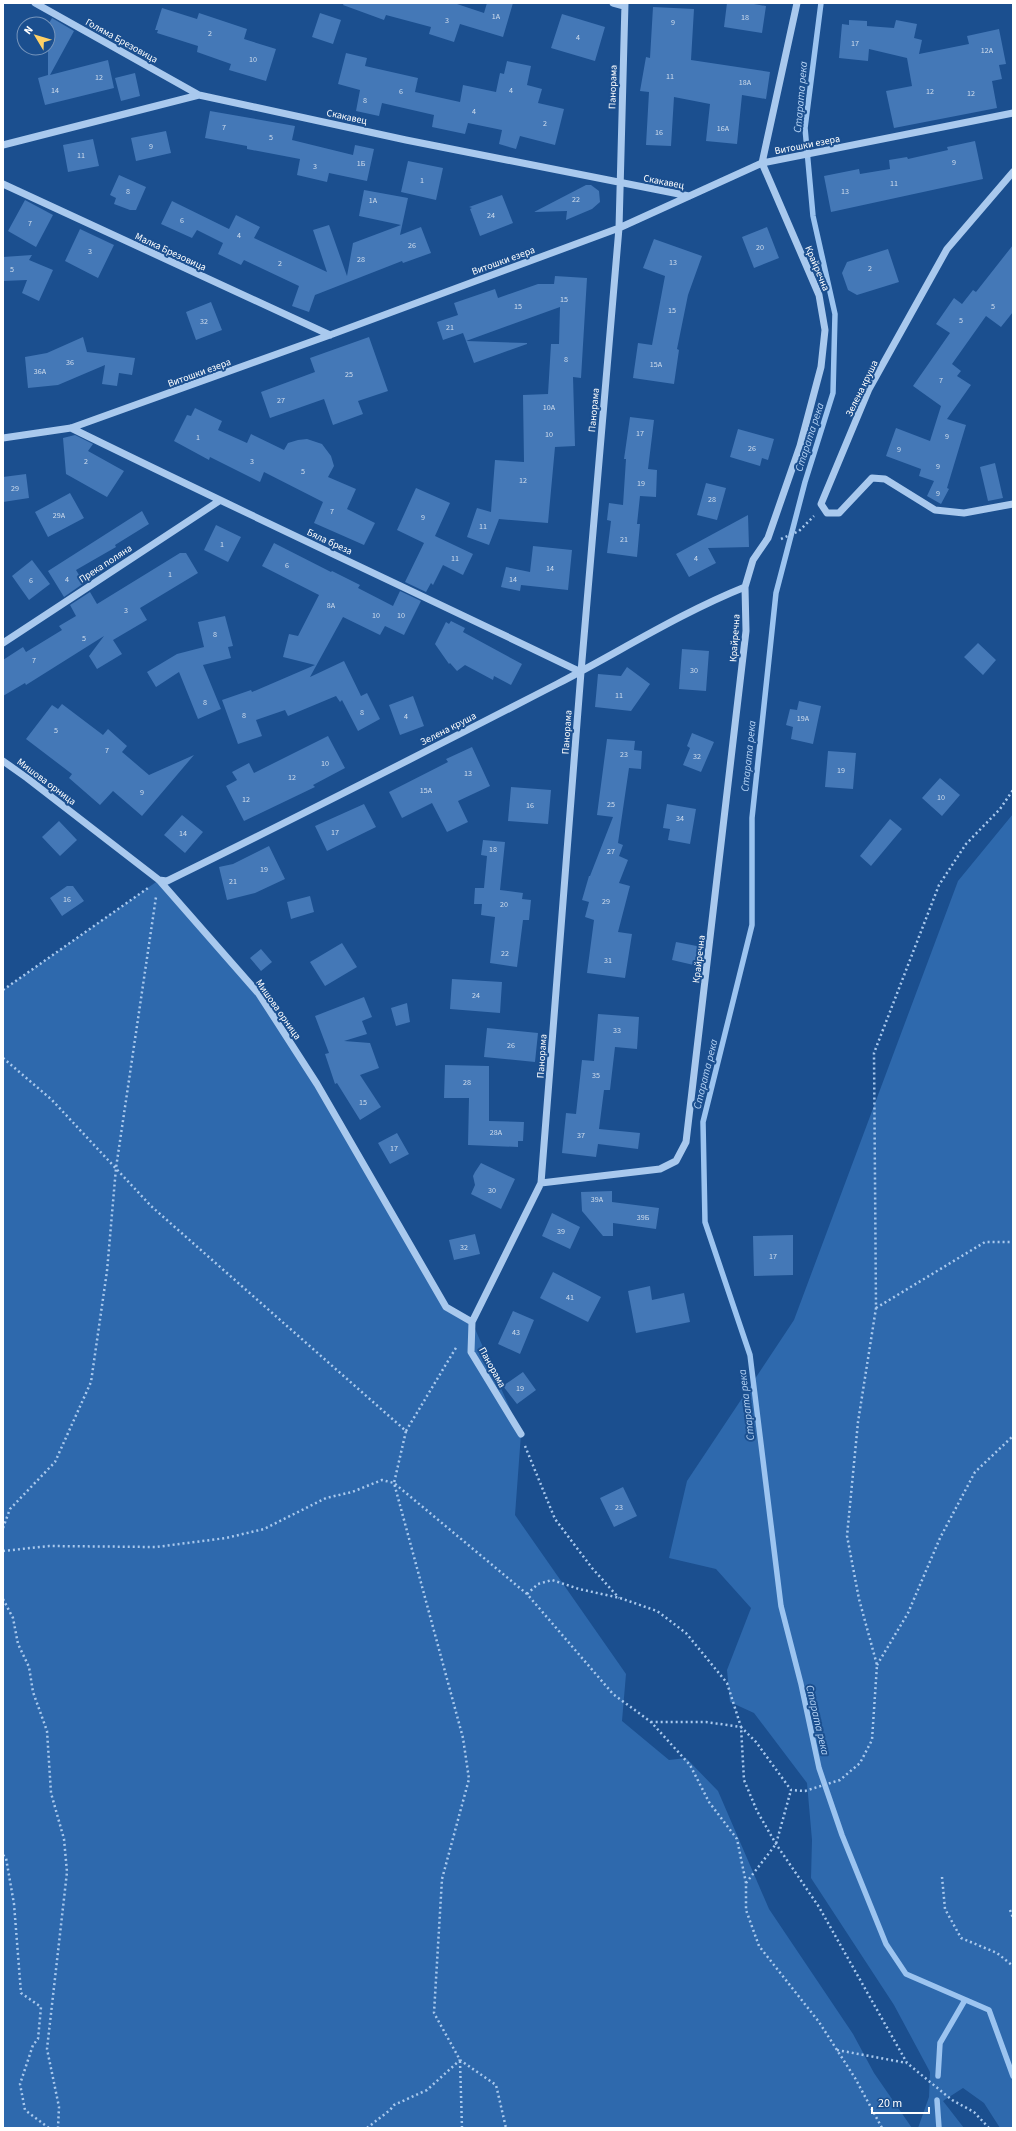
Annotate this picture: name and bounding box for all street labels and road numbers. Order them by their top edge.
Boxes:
street label: Голяма Брезовица [83,15,160,67]
street label: Панорама [605,65,621,109]
street label: Скакавец [325,106,369,128]
street label: Витошки езера [773,132,841,158]
street label: Скакавец [642,171,686,193]
street label: Малка Брезовица [133,229,209,275]
street label: Витошки езера [470,243,537,279]
street label: Крайречна [801,243,833,293]
street label: Витошки езера [166,355,233,391]
street label: Зелена круша [842,358,882,419]
street label: Панорама [585,387,603,433]
street label: Бяла бреза [305,525,355,559]
street label: Прека поляна [76,541,135,586]
street label: Крайречна [726,614,744,663]
street label: Зелена круша [418,709,479,749]
street label: Панорама [558,709,576,755]
street label: Мишова орница [14,755,79,809]
street label: Крайречна [689,934,709,984]
street label: Мишова орница [252,977,304,1043]
street label: Панорама [533,1033,551,1079]
street label: Панорама [475,1345,509,1390]

